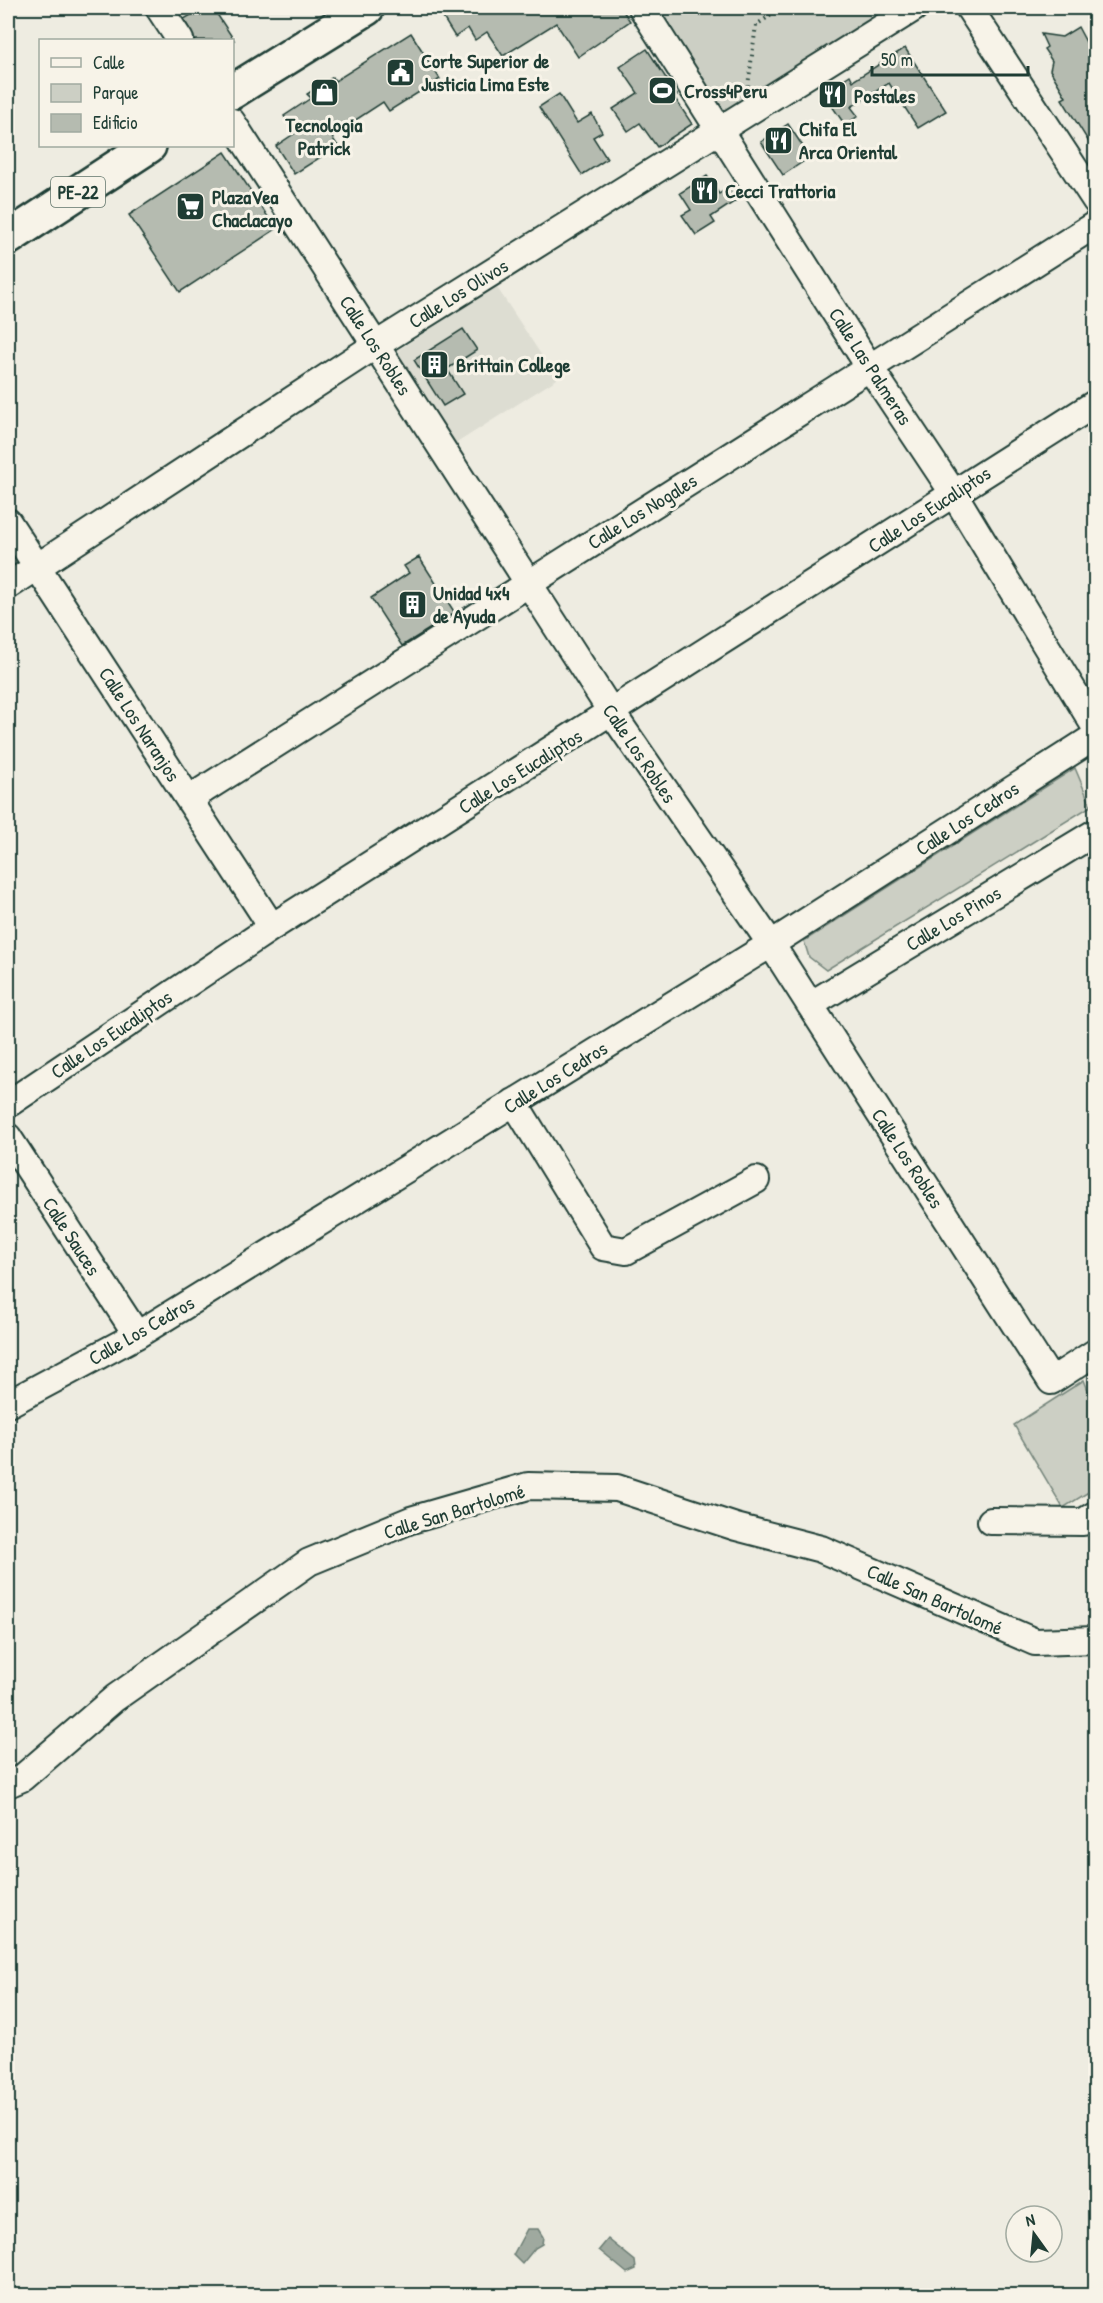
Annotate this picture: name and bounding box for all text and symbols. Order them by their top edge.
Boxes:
legend [39,39,234,147]
scale bar [872,39,1028,77]
place label: Corte Superior de Justicia Lima Este [421,47,550,97]
text: 50 m [881,47,913,72]
text: Calle [93,50,125,75]
public building icon: Corte Superior de Justicia Lima Este [384,56,416,88]
sports icon: Cross4Peru [647,74,679,106]
shop icon: Tecnologia Patrick [308,77,340,109]
place label: Cross4Peru [684,77,768,104]
restaurant icon: Postales [817,79,849,111]
text: Parque [93,80,138,105]
place label: Postales [854,82,915,109]
text: Edificio [93,110,137,135]
place label: Tecnologia Patrick [285,111,363,161]
place label: Chifa El Arca Oriental [799,115,898,165]
restaurant icon: Chifa El Arca Oriental [762,124,794,156]
restaurant icon: Cecci Trattoria [688,174,720,206]
road number: PE-22 [51,177,105,207]
place label: Cecci Trattoria [725,177,835,204]
place label: PlazaVea Chaclacayo [212,183,292,234]
supermarket icon: PlazaVea Chaclacayo [175,191,207,223]
street label: Calle Los Olivos [403,252,513,334]
street label: Calle Los Robles [334,290,419,400]
street label: Calle Las Palmeras [823,302,919,430]
building icon: Brittain College [419,348,451,380]
place label: Brittain College [456,351,571,379]
street label: Calle Los Eucaliptos [862,459,996,559]
street label: Calle Los Nogales [582,466,702,555]
place label: Unidad 4x4 de Ayuda [433,579,510,630]
building icon: Unidad 4x4 de Ayuda [396,588,428,620]
street label: Calle Los Naranjos [93,662,187,787]
street label: Calle Los Robles [597,698,683,808]
street label: Calle Los Eucaliptos [453,722,587,820]
street label: Calle Los Cedros [910,774,1024,861]
street label: Calle Los Pinos [900,879,1006,957]
street label: Calle Los Eucaliptos [45,983,177,1085]
street label: Calle Los Cedros [498,1034,612,1120]
street label: Calle Los Robles [866,1103,951,1213]
street label: Calle Sauces [37,1192,108,1281]
street label: Calle Los Cedros [83,1289,199,1371]
street label: Calle San Bartolomé [380,1477,528,1545]
street label: Calle San Bartolomé [863,1557,1007,1641]
north arrow [1004,2204,1064,2264]
text: N [1023,2208,1038,2231]

